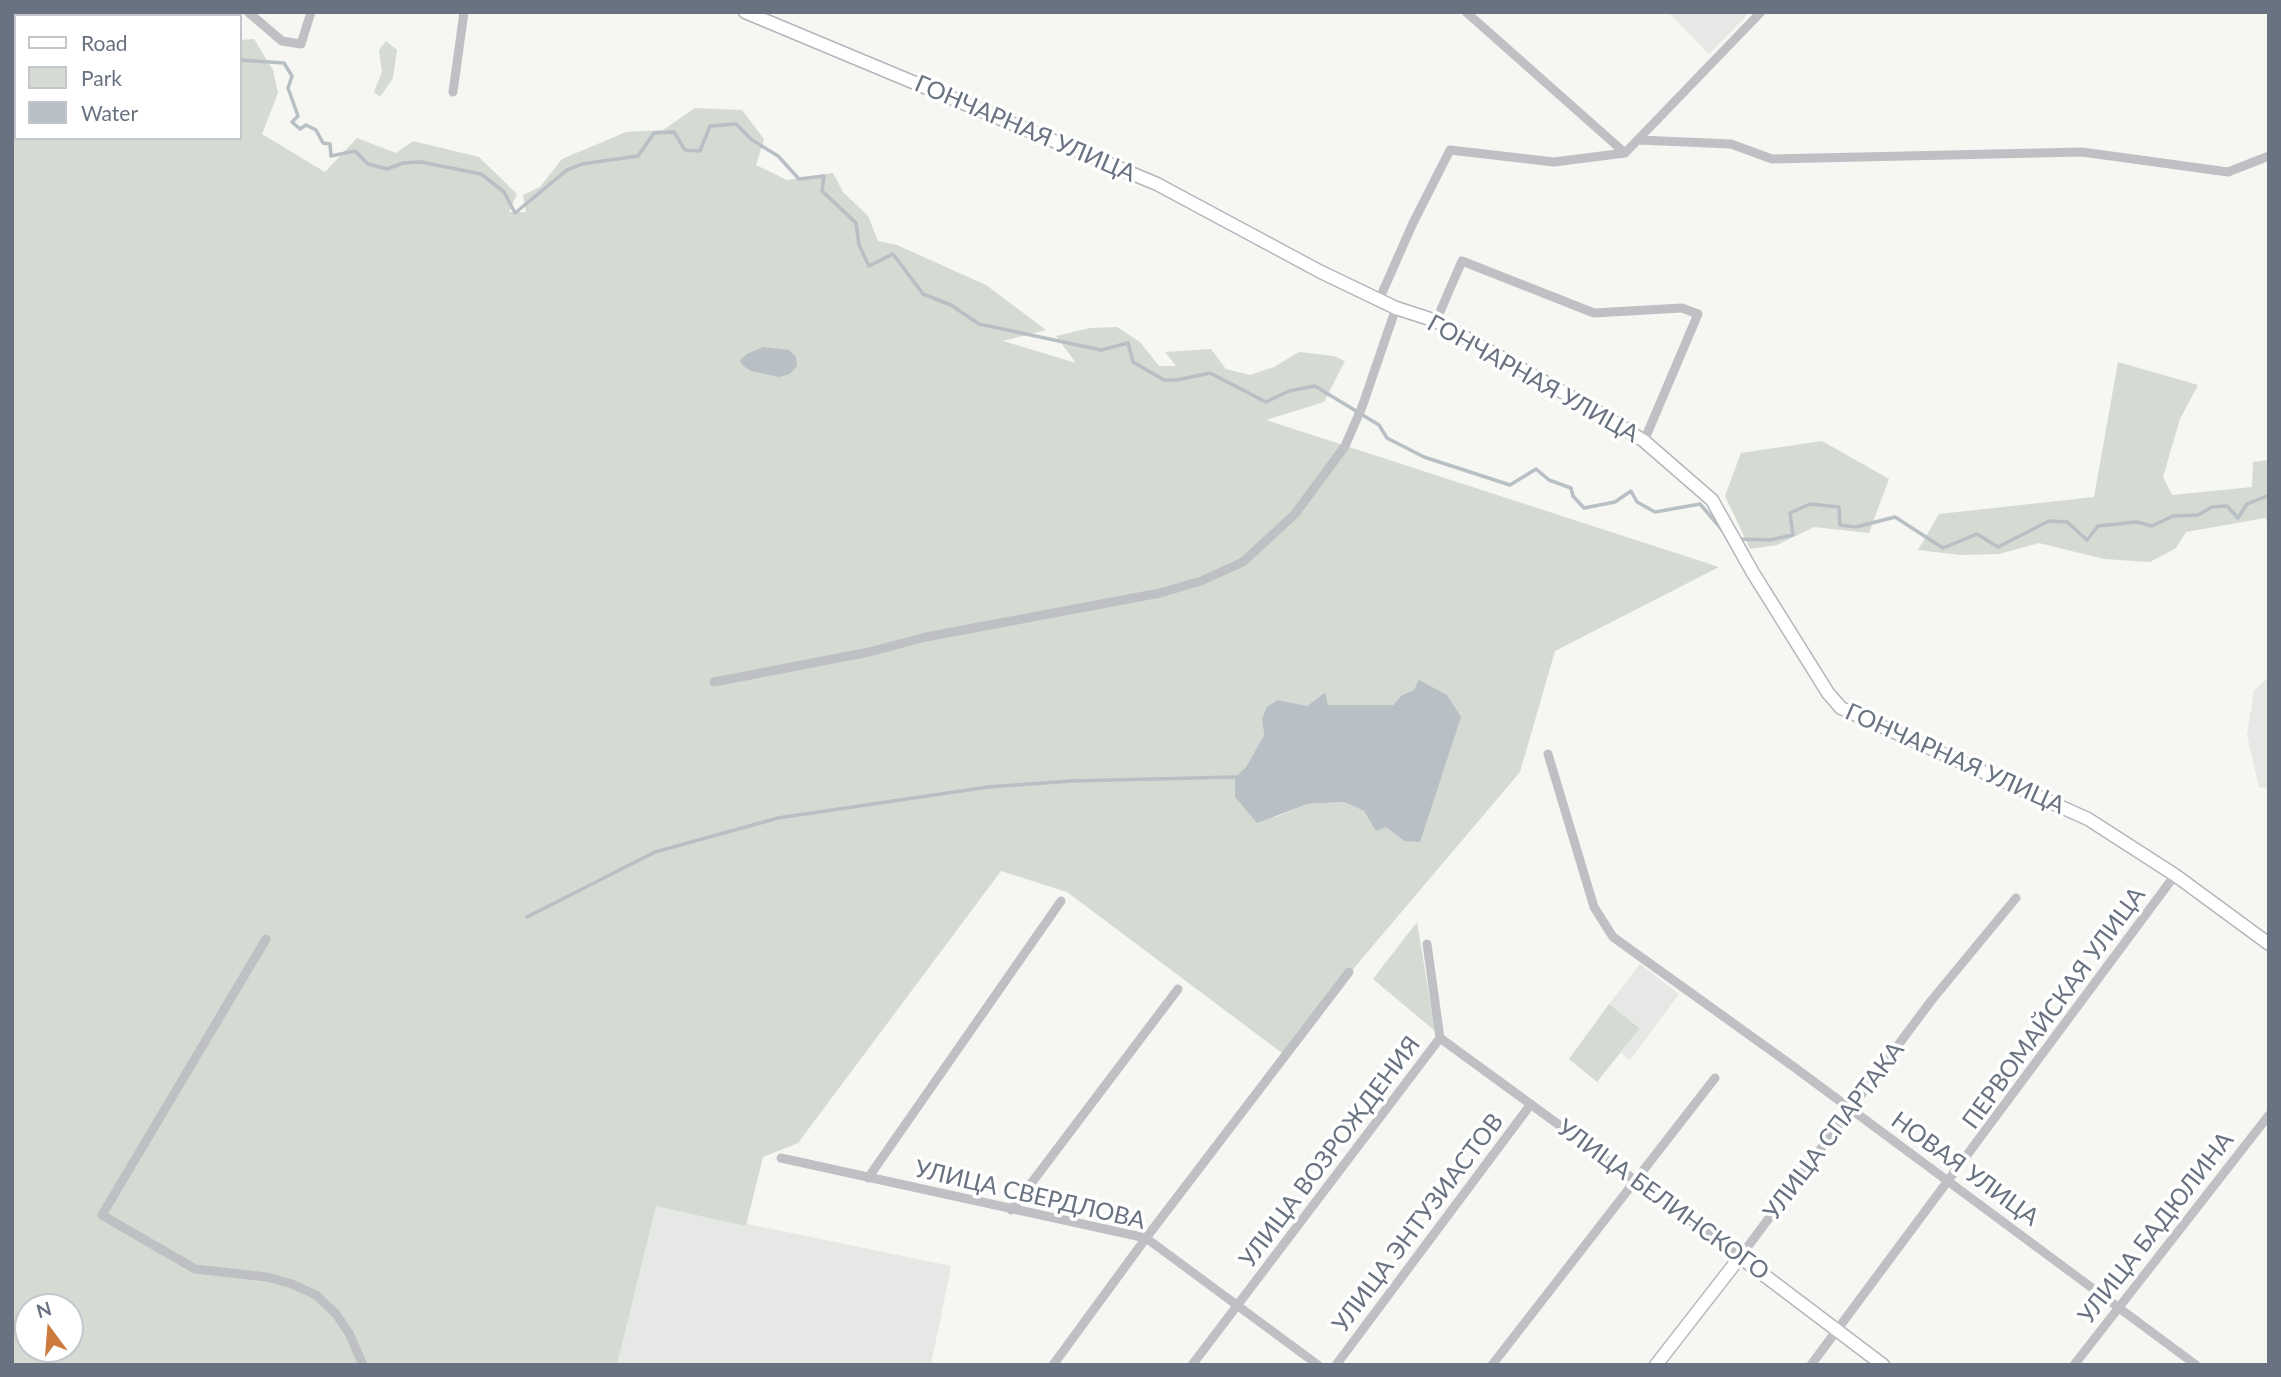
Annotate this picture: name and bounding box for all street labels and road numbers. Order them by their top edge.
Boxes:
street label: ГОНЧАРНАЯ УЛИЦА [910,69,1140,189]
street label: ГОНЧАРНАЯ УЛИЦА [1422,309,1644,449]
street label: ГОНЧАРНАЯ УЛИЦА [1841,698,2069,820]
street label: ПЕРВОМАЙСКАЯ УЛИЦА [1956,881,2152,1135]
street label: УЛИЦА ВОЗРОЖДЕНИЯ [1234,1031,1426,1273]
street label: УЛИЦА СПАРТАКА [1758,1036,1910,1226]
street label: НОВАЯ УЛИЦА [1886,1106,2044,1232]
street label: УЛИЦА ЭНТУЗИАСТОВ [1326,1108,1510,1338]
street label: УЛИЦА БЕЛИНСКОГО [1551,1113,1775,1287]
street label: УЛИЦА БАДЮЛИНА [2072,1126,2240,1330]
street label: УЛИЦА СВЕРДЛОВА [912,1154,1148,1236]

